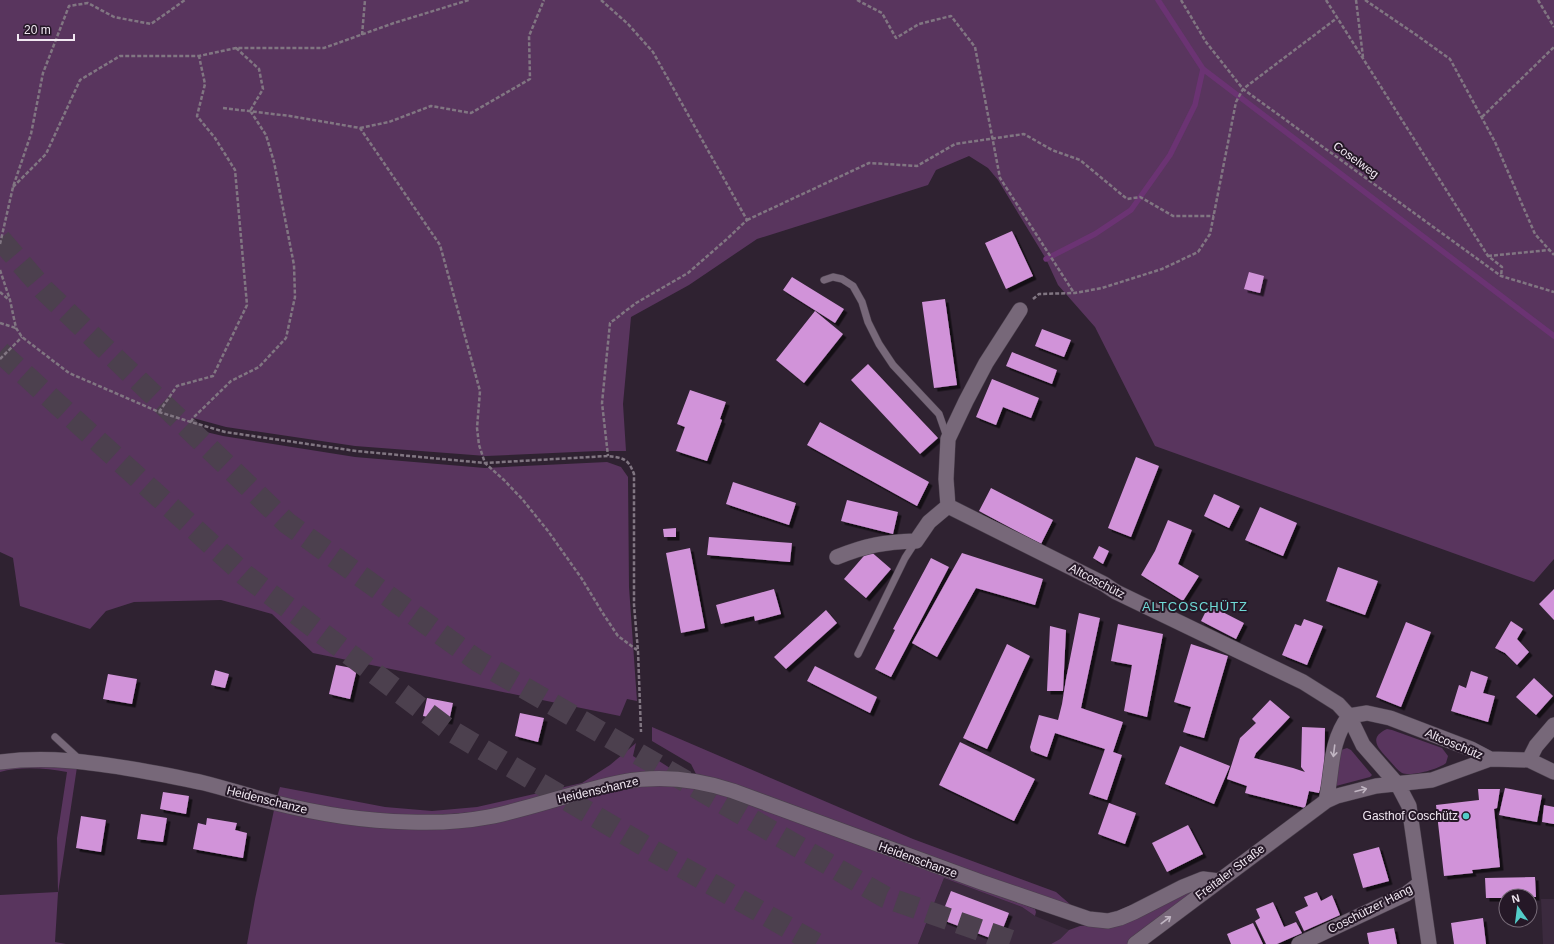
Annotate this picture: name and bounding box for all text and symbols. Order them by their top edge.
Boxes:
scale bar [18,16,74,42]
text: 20 m [24,23,51,37]
street label: Coselweg [1331,139,1381,181]
street label: Altcoschütz [1067,560,1127,602]
district label: ALTCOSCHÜTZ [1142,599,1248,614]
street label: Altcoschütz [1423,726,1485,762]
one-way arrow [1330,744,1338,757]
street label: Heidenschanze [556,774,640,806]
street label: Heidenschanze [225,783,309,817]
one-way arrow [1355,785,1368,793]
place label: Gasthof Coschütz [1363,809,1458,823]
marker: Gasthof Coschütz [1461,811,1471,821]
street label: Heidenschanze [877,839,960,881]
street label: Freitaler Straße [1193,841,1268,903]
street label: Coschützer Hang [1326,882,1414,936]
north arrow [1498,888,1538,928]
text: N [1510,892,1521,905]
one-way arrow [1161,916,1172,925]

